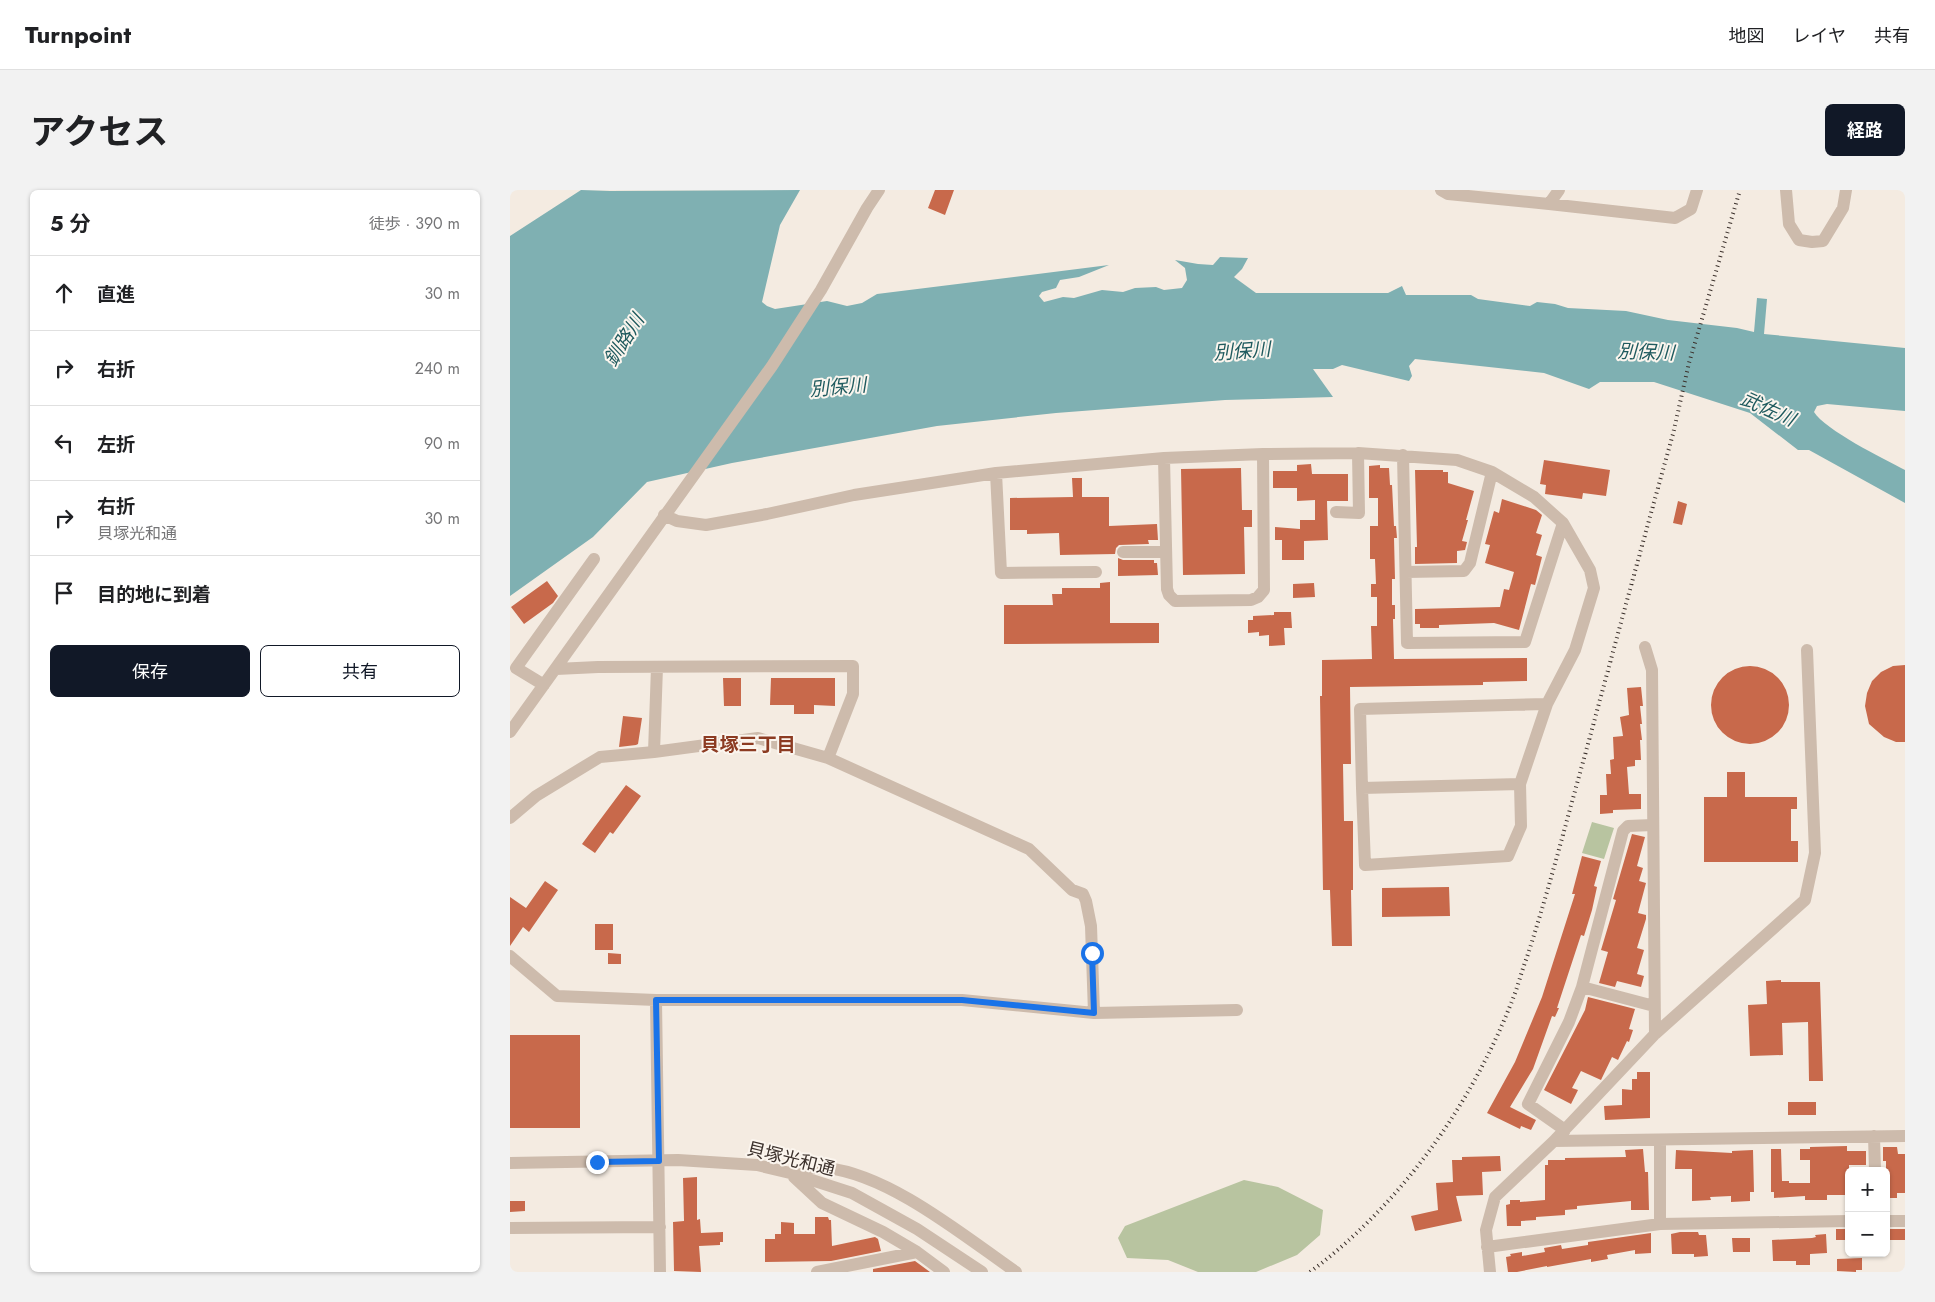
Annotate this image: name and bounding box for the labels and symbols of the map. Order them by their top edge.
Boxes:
water label: 釧路川 [597,307,652,371]
water label: 別保川 [1213,335,1273,366]
water label: 別保川 [1617,338,1677,367]
water label: 別保川 [808,371,870,403]
water label: 武佐川 [1736,385,1801,434]
district label: 貝塚三丁目 [700,731,796,758]
route start [1081,942,1104,965]
street label: 貝塚光和通 [744,1135,838,1183]
route end [586,1151,609,1174]

